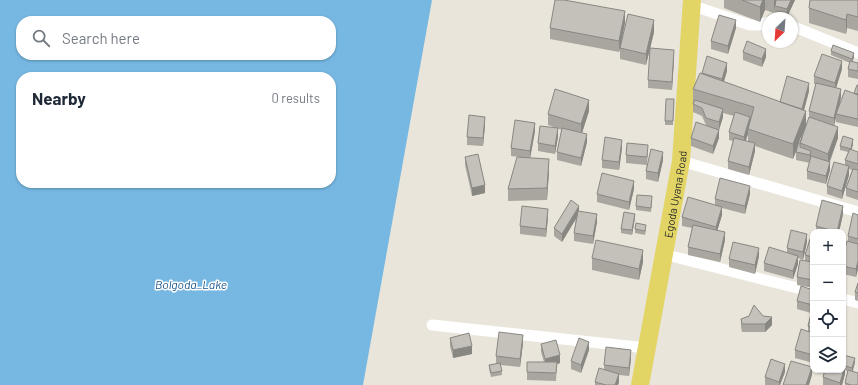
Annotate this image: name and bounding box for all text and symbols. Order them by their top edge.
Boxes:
north arrow [762,12,798,48]
search box [16,16,336,60]
icon: search [30,27,52,49]
text: Search here [62,29,140,47]
text: Nearby [32,88,86,108]
text: 0 results [271,90,320,106]
street label: Egoda Uyana Road [661,150,688,239]
map controls [810,229,846,373]
button: + [810,229,846,265]
button: − [810,265,846,301]
water label: Bolgoda_Lake [155,277,227,291]
button: locate [810,301,846,337]
button: layers [810,337,846,373]

